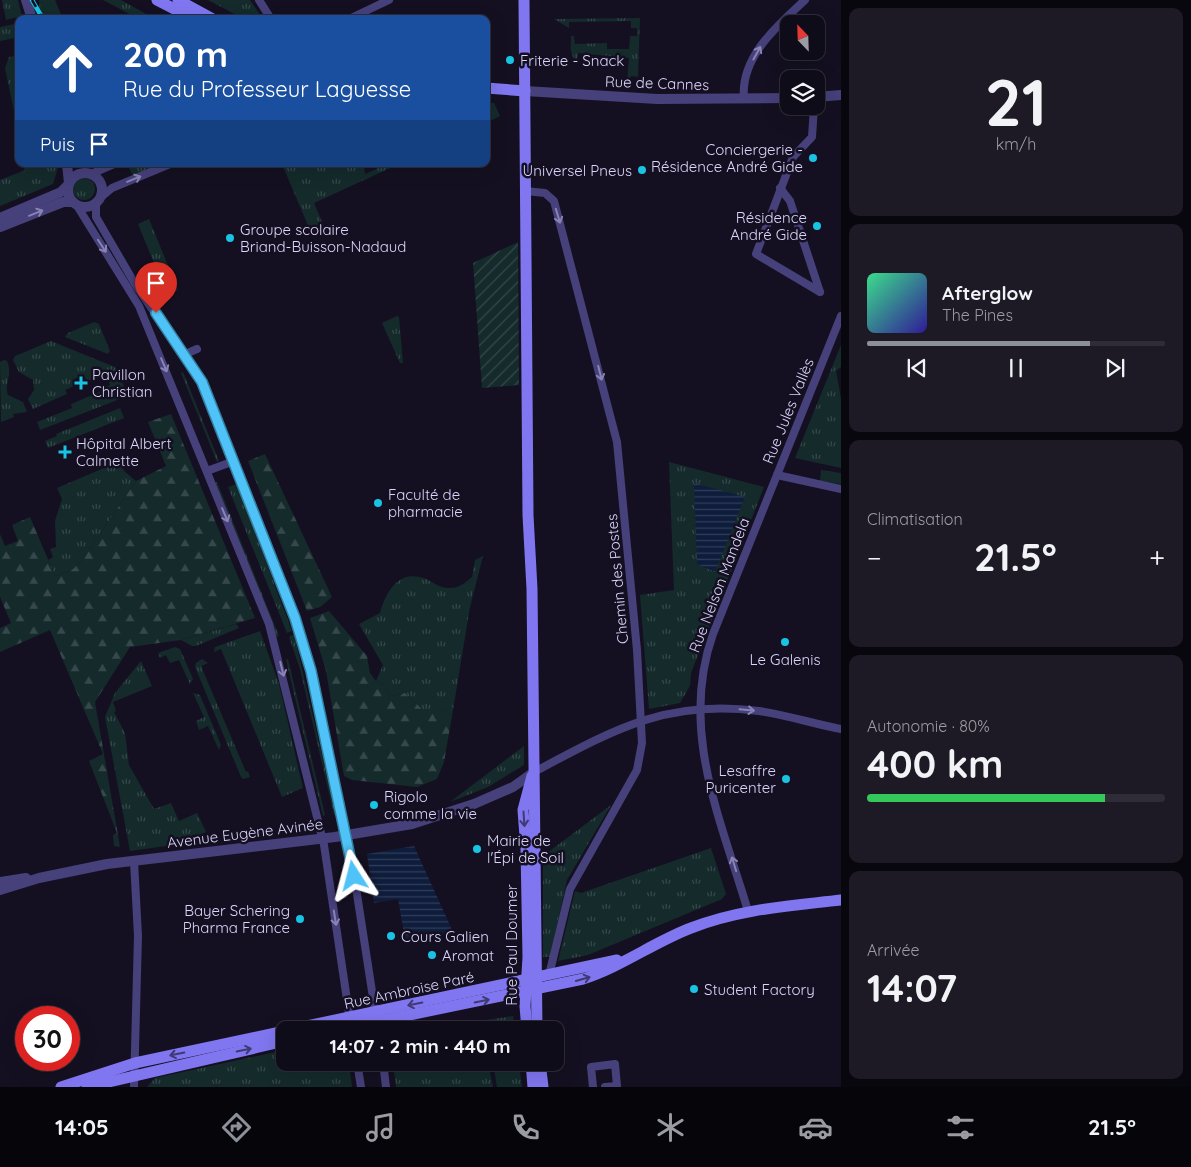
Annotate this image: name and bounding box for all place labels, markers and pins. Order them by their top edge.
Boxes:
place label: Friterie - Snack [520,51,624,70]
marker: Friterie - Snack [504,54,516,66]
place label: Conciergerie - Résidence André Gide [651,140,803,176]
marker: Conciergerie - Résidence André Gide [807,152,819,164]
place label: Universel Pneus [523,161,632,180]
marker: Universel Pneus [636,164,648,176]
place label: Résidence André Gide [730,208,807,244]
place label: Groupe scolaire Briand-Buisson-Nadaud [240,220,406,256]
marker: Résidence André Gide [811,220,823,232]
marker: Groupe scolaire Briand-Buisson-Nadaud [224,232,236,244]
pin [135,262,177,313]
place label: Pavillon Christian [92,365,152,401]
marker: Pavillon Christian [74,376,88,390]
place label: Hôpital Albert Calmette [76,434,171,470]
marker: Hôpital Albert Calmette [58,445,72,459]
place label: Faculté de pharmacie [388,485,463,521]
marker: Faculté de pharmacie [372,497,384,509]
marker: Le Galenis [779,636,791,648]
place label: Le Galenis [750,650,820,669]
place label: Lesaffre Puricenter [705,761,776,797]
marker: Lesaffre Puricenter [780,773,792,785]
place label: Rigolo comme la vie [384,787,477,823]
marker: Rigolo comme la vie [368,799,380,811]
place label: Mairie de l'Épi de Soil [487,831,564,867]
marker: Mairie de l'Épi de Soil [471,843,483,855]
place label: Bayer Schering Pharma France [183,901,290,937]
marker: Bayer Schering Pharma France [294,913,306,925]
place label: Cours Galien [401,927,489,946]
marker: Cours Galien [385,930,397,942]
place label: Aromat [442,946,494,965]
marker: Aromat [426,949,438,961]
place label: Student Factory [704,980,815,999]
marker: Student Factory [688,983,700,995]

